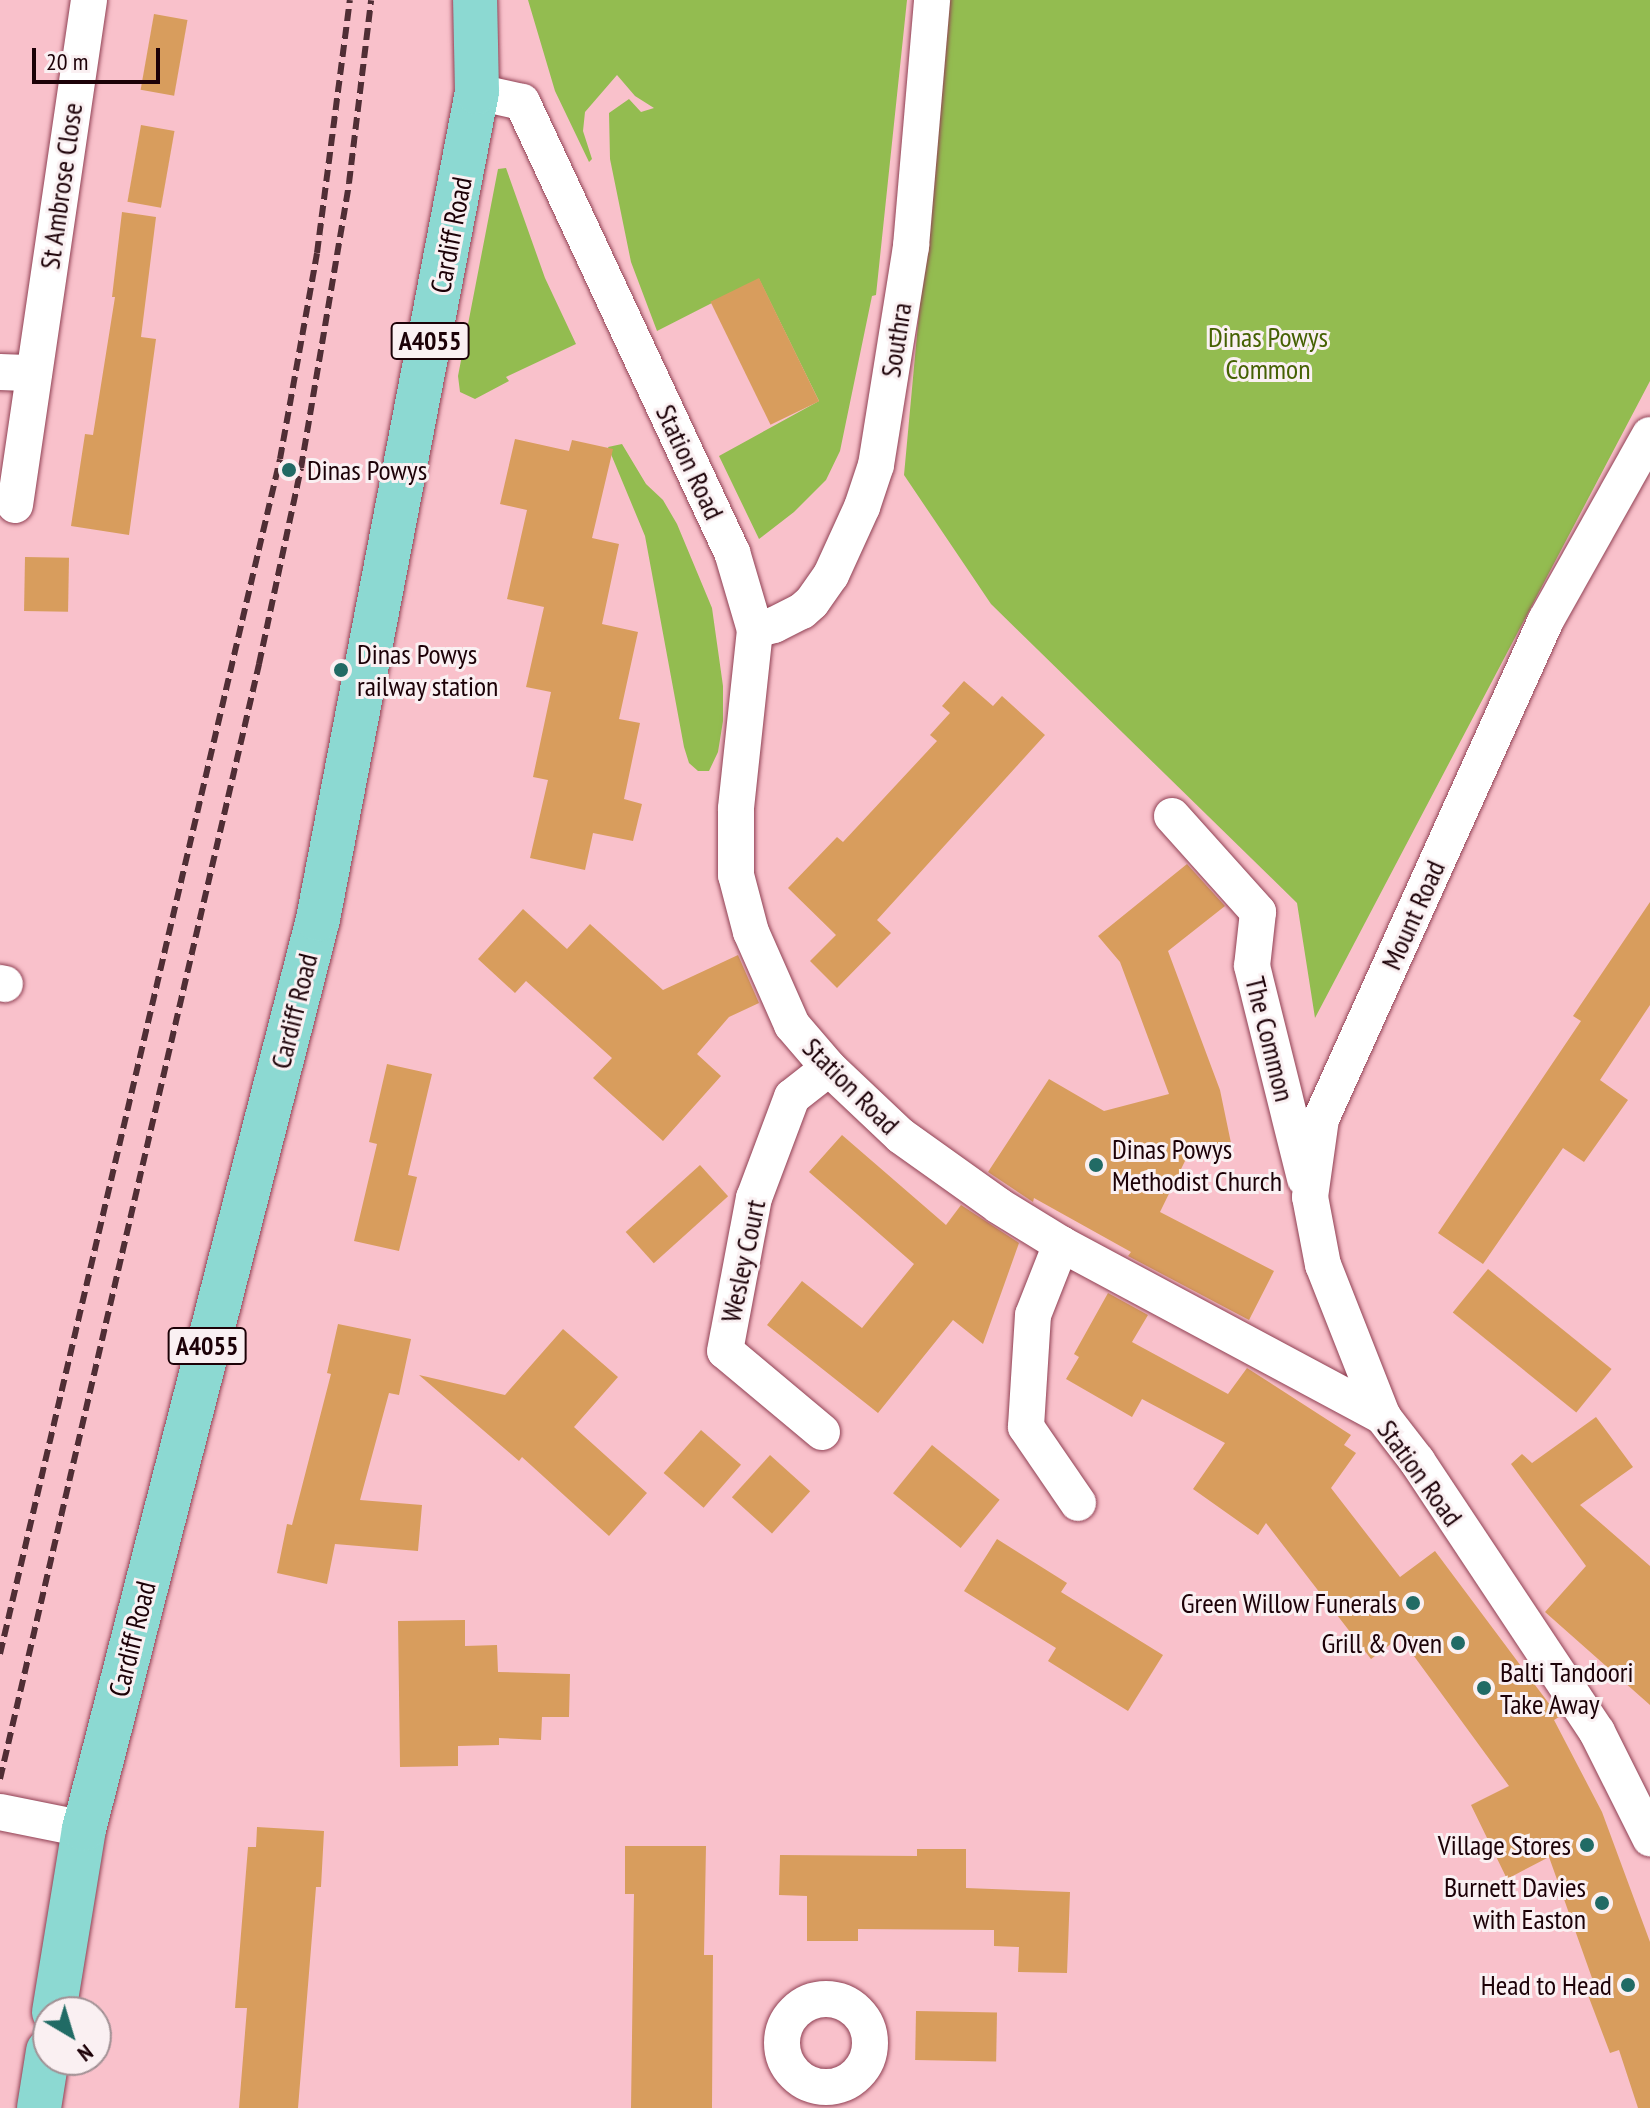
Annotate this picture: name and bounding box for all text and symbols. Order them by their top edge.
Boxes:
scale bar [36,32,164,82]
text: 20 m [46,46,88,77]
street label: St Ambrose Close [33,100,89,272]
street label: Cardiff Road [423,174,479,296]
street label: Southra [874,300,918,380]
road number: A4055 [390,319,470,363]
park label: Dinas Powys Common [1208,320,1328,386]
street label: Station Road [649,399,731,525]
place label: Dinas Powys [307,453,427,487]
marker: Dinas Powys [278,459,300,481]
place label: Dinas Powys railway station [357,637,499,703]
marker: Dinas Powys railway station [332,661,350,679]
street label: Mount Road [1374,855,1452,975]
street label: Cardiff Road [263,950,325,1072]
street label: The Common [1238,973,1302,1105]
street label: Station Road [796,1031,906,1141]
place label: Dinas Powys Methodist Church [1112,1132,1282,1198]
marker: Dinas Powys Methodist Church [1087,1156,1105,1174]
street label: Wesley Court [714,1196,772,1326]
road number: A4055 [167,1324,247,1368]
street label: Station Road [1370,1413,1470,1533]
street label: Cardiff Road [101,1578,163,1700]
place label: Green Willow Funerals [1180,1586,1397,1620]
marker: Green Willow Funerals [1404,1594,1422,1612]
place label: Grill & Oven [1321,1626,1442,1660]
marker: Grill & Oven [1449,1634,1467,1652]
place label: Balti Tandoori Take Away [1500,1655,1634,1721]
marker: Balti Tandoori Take Away [1475,1679,1493,1697]
place label: Village Stores [1438,1828,1571,1862]
marker: Village Stores [1578,1836,1596,1854]
place label: Burnett Davies with Easton [1444,1870,1586,1936]
marker: Burnett Davies with Easton [1593,1894,1611,1912]
place label: Head to Head [1481,1968,1612,2002]
marker: Head to Head [1619,1976,1637,1994]
north arrow [32,1996,112,2076]
text: N [72,2039,99,2068]

